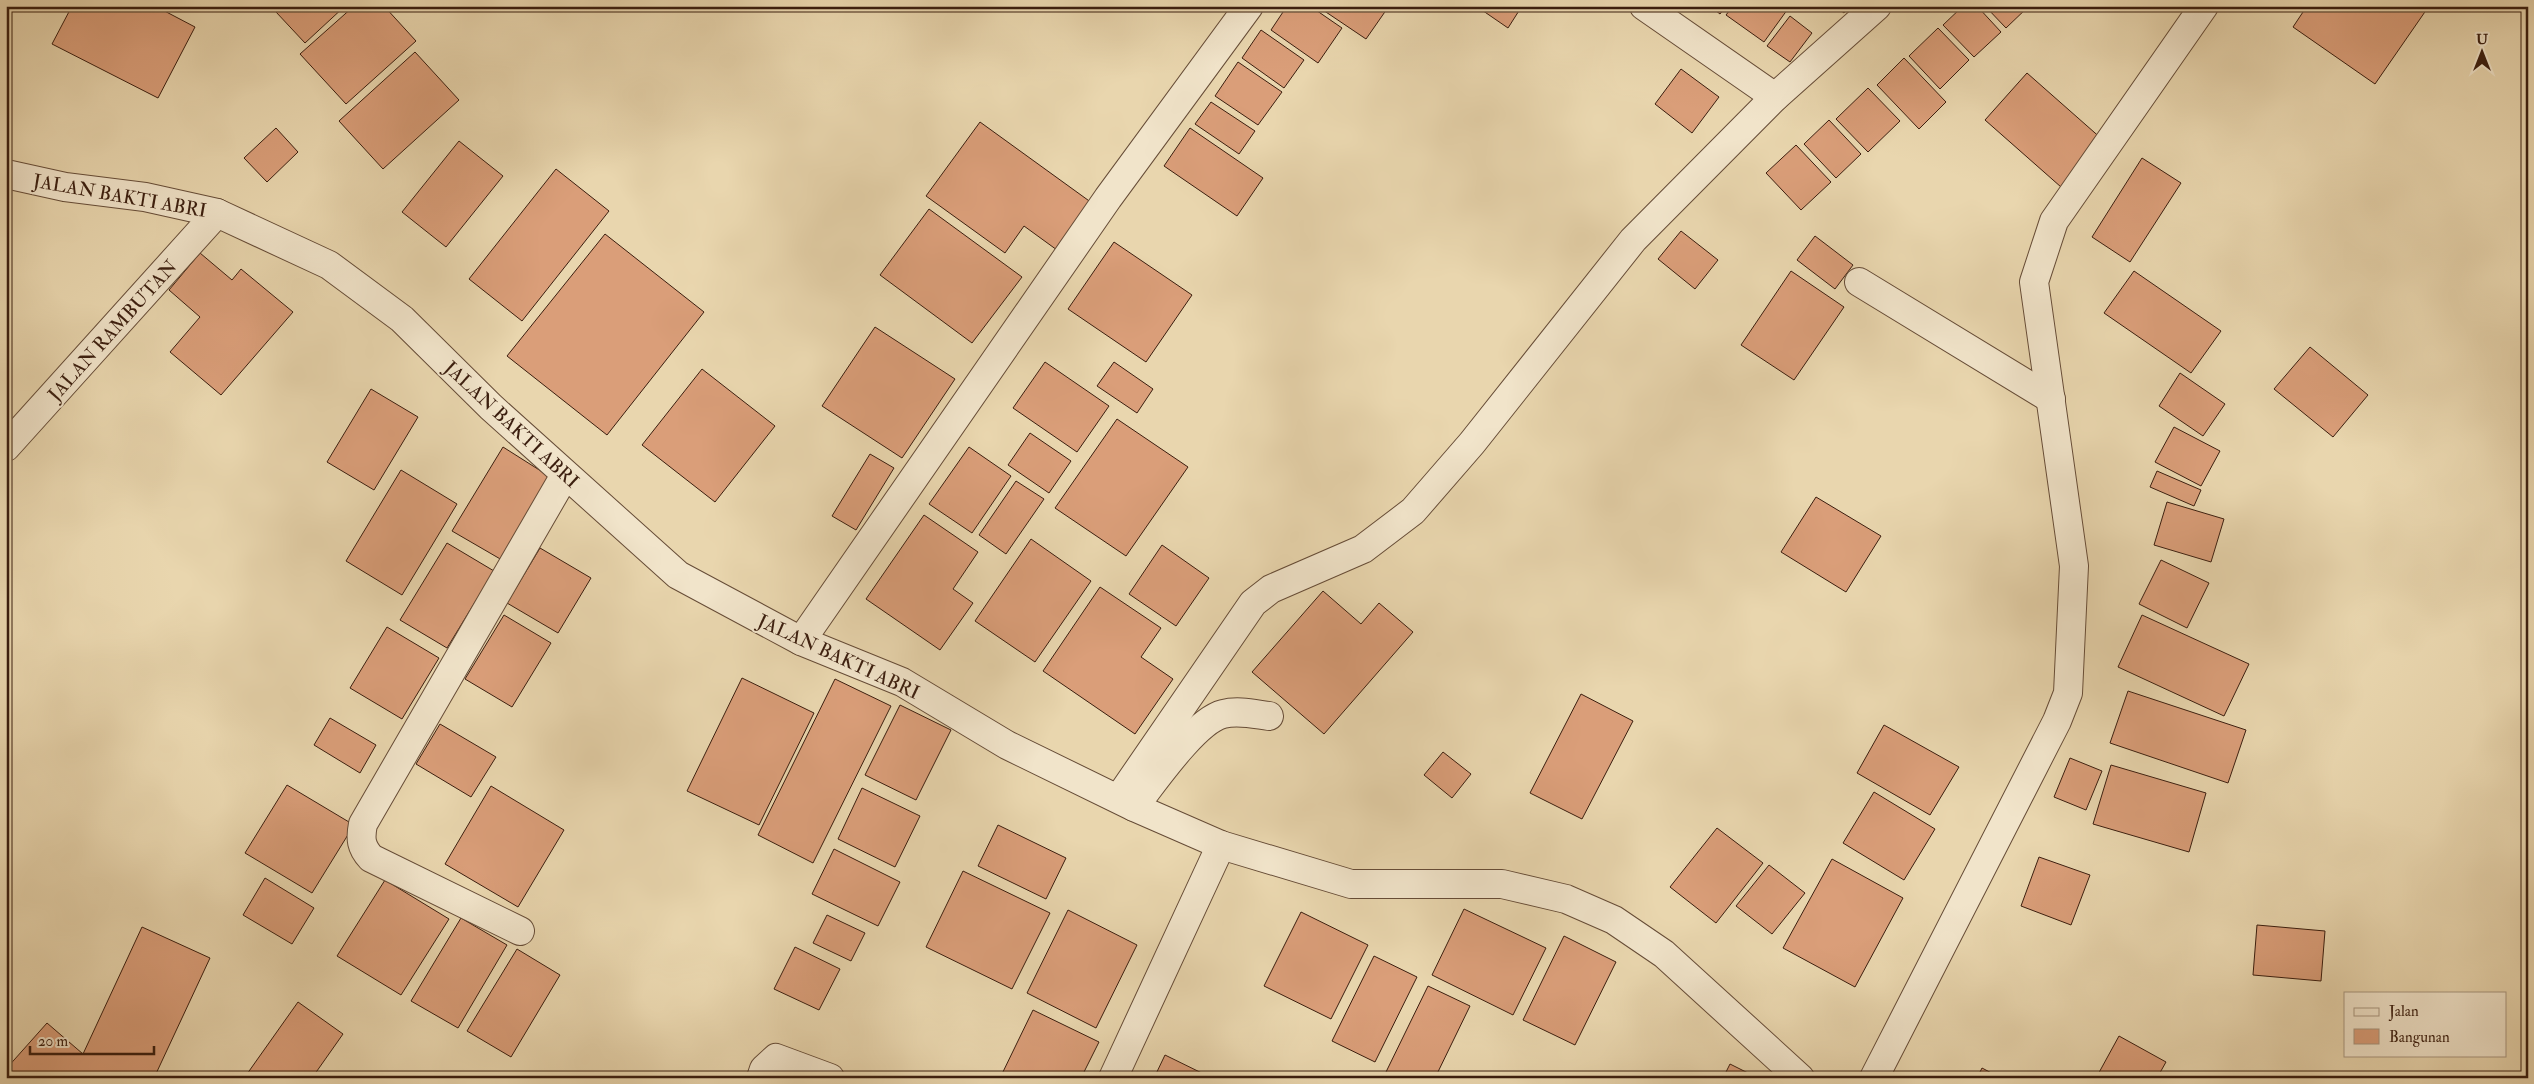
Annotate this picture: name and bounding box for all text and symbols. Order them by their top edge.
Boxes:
north arrow [2456,28,2506,78]
text: U [2476,31,2488,48]
street label: JALAN BAKTI ABRI [30,169,209,223]
street label: JALAN RAMBUTAN [42,255,182,407]
street label: JALAN BAKTI ABRI [438,355,584,493]
street label: JALAN BAKTI ABRI [753,608,923,705]
legend [2344,992,2506,1056]
text: Jalan [2388,1002,2419,1022]
scale bar [30,1024,154,1056]
text: Bangunan [2389,1028,2450,1047]
text: 20 m [38,1032,68,1051]

